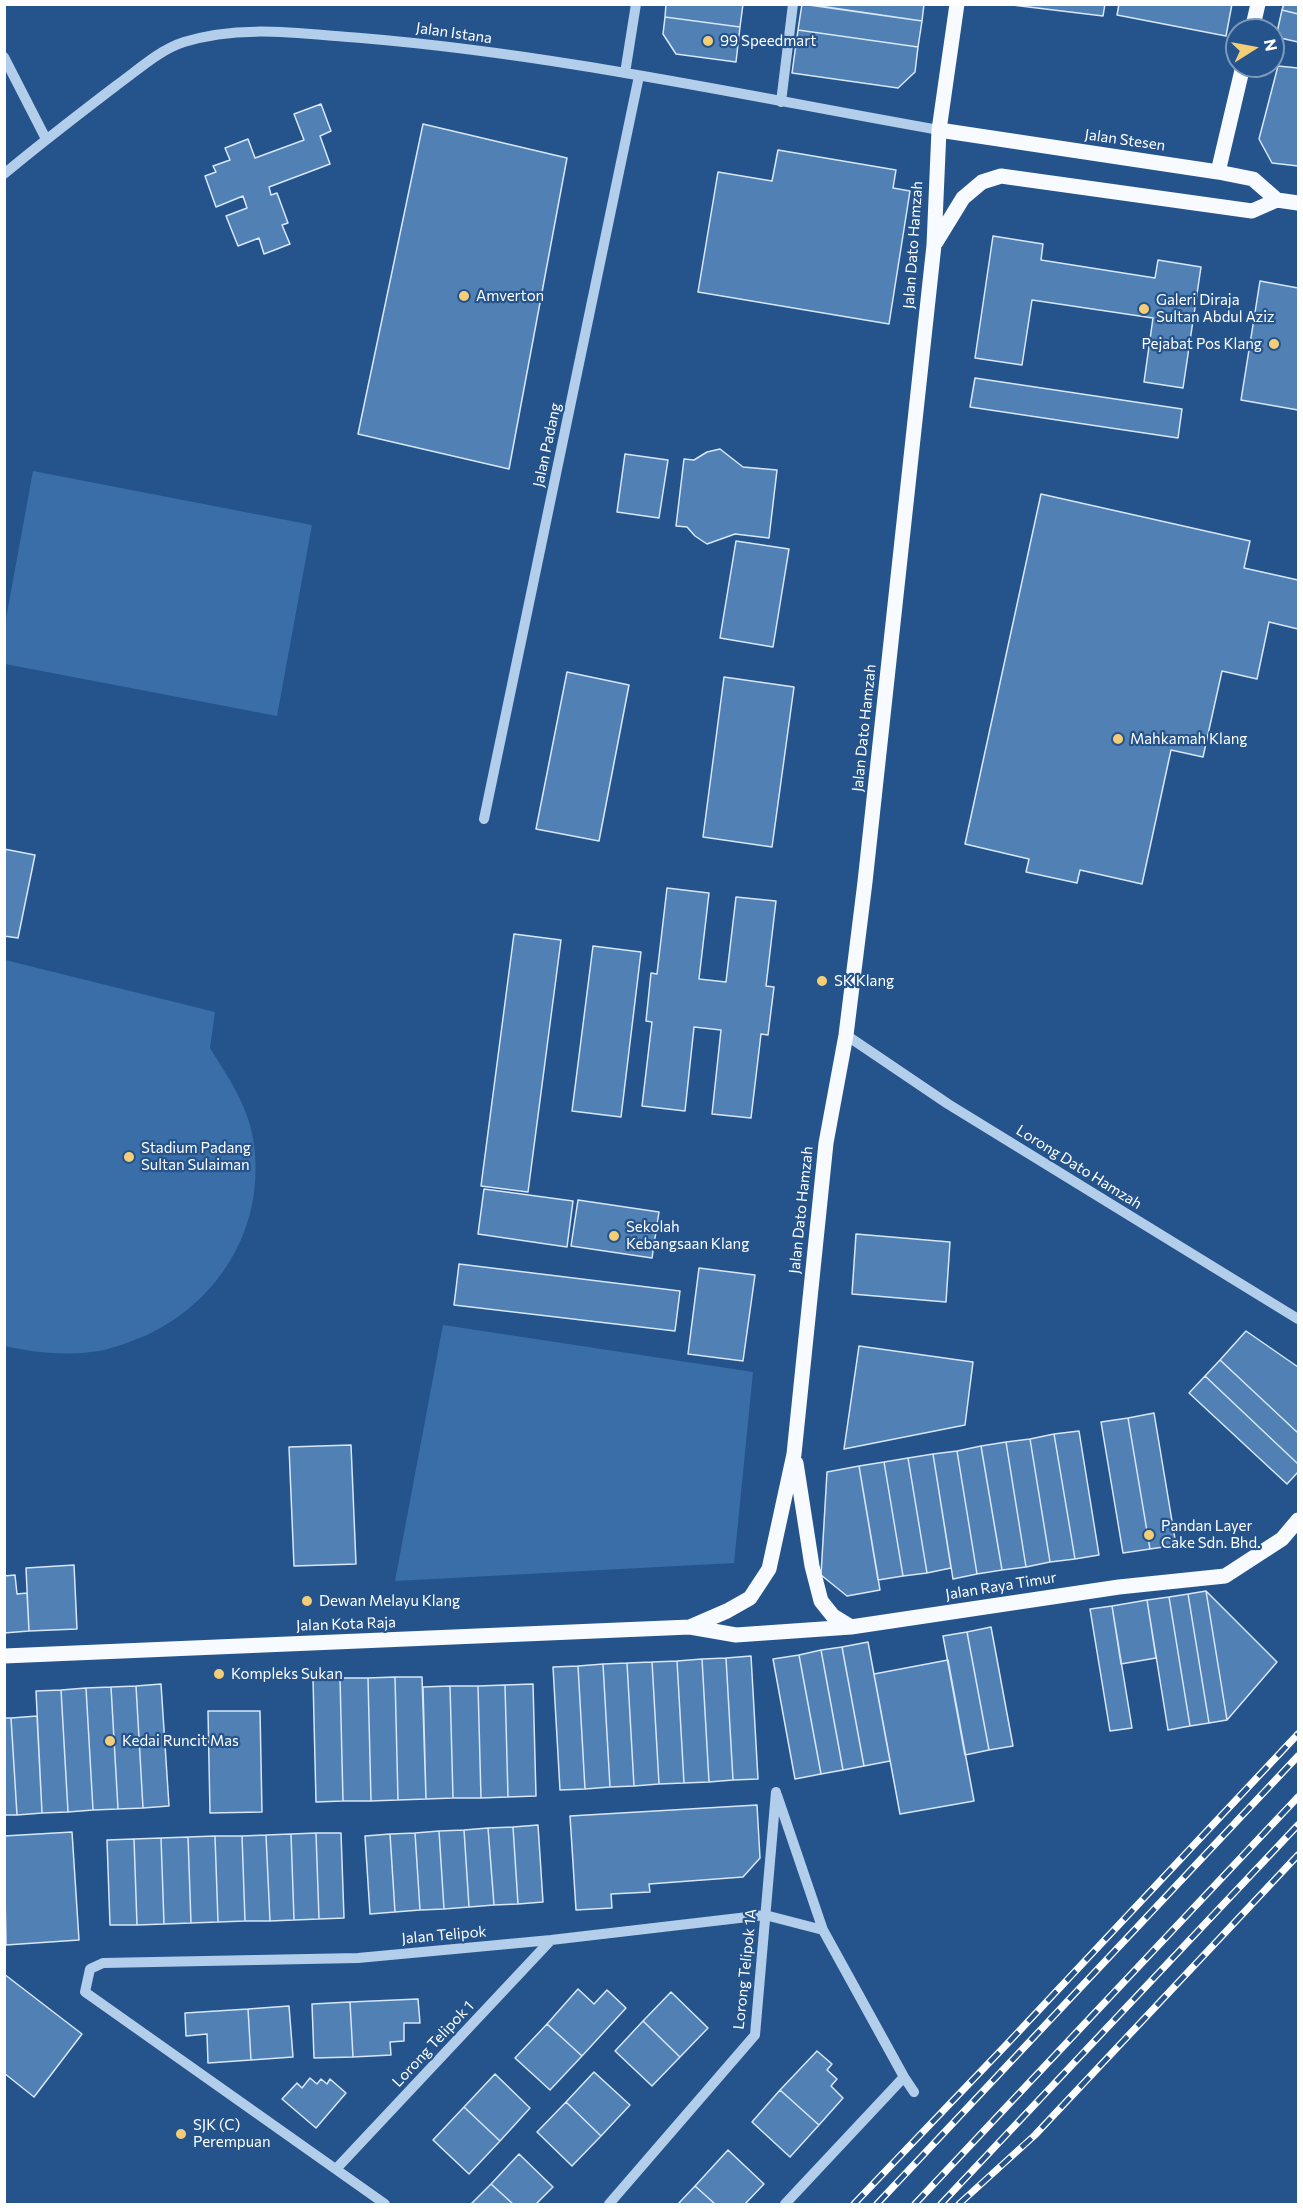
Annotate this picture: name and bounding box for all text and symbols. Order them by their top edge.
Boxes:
north arrow [1225,18,1285,78]
street label: Jalan Istana [415,19,493,47]
place label: 99 Speedmart [720,32,816,50]
marker: 99 Speedmart [701,34,715,48]
text: N [1261,37,1282,53]
street label: Jalan Stesen [1084,125,1166,155]
street label: Jalan Dato Hamzah [900,180,926,310]
place label: Amverton [476,287,544,305]
marker: Amverton [457,289,471,303]
place label: Galeri Diraja Sultan Abdul Aziz [1156,291,1275,326]
marker: Galeri Diraja Sultan Abdul Aziz [1137,302,1151,316]
place label: Pejabat Pos Klang [1141,335,1262,353]
marker: Pejabat Pos Klang [1267,337,1281,351]
street label: Jalan Padang [529,401,565,489]
street label: Jalan Dato Hamzah [848,663,880,793]
place label: Mahkamah Klang [1130,730,1247,748]
marker: Mahkamah Klang [1111,732,1125,746]
place label: SK Klang [834,972,894,990]
marker: SK Klang [815,974,829,988]
street label: Lorong Dato Hamzah [1013,1121,1145,1213]
place label: Stadium Padang Sultan Sulaiman [141,1139,251,1174]
street label: Jalan Dato Hamzah [785,1145,817,1275]
marker: Stadium Padang Sultan Sulaiman [122,1150,136,1164]
place label: Sekolah Kebangsaan Klang [626,1218,749,1253]
marker: Sekolah Kebangsaan Klang [607,1229,621,1243]
place label: Pandan Layer Cake Sdn. Bhd. [1161,1517,1261,1552]
marker: Pandan Layer Cake Sdn. Bhd. [1142,1528,1156,1542]
street label: Jalan Raya Timur [944,1568,1058,1604]
place label: Dewan Melayu Klang [319,1592,460,1610]
marker: Dewan Melayu Klang [300,1594,314,1608]
street label: Jalan Kota Raja [296,1613,396,1635]
place label: Kompleks Sukan [231,1665,343,1683]
marker: Kompleks Sukan [212,1667,226,1681]
place label: Kedai Runcit Mas [122,1732,239,1750]
marker: Kedai Runcit Mas [103,1734,117,1748]
street label: Lorong Telipok 1A [730,1908,760,2030]
street label: Jalan Telipok [401,1922,487,1948]
street label: Lorong Telipok 1 [389,1997,477,2091]
place label: SJK (C) Perempuan [193,2116,270,2151]
marker: SJK (C) Perempuan [174,2127,188,2141]

